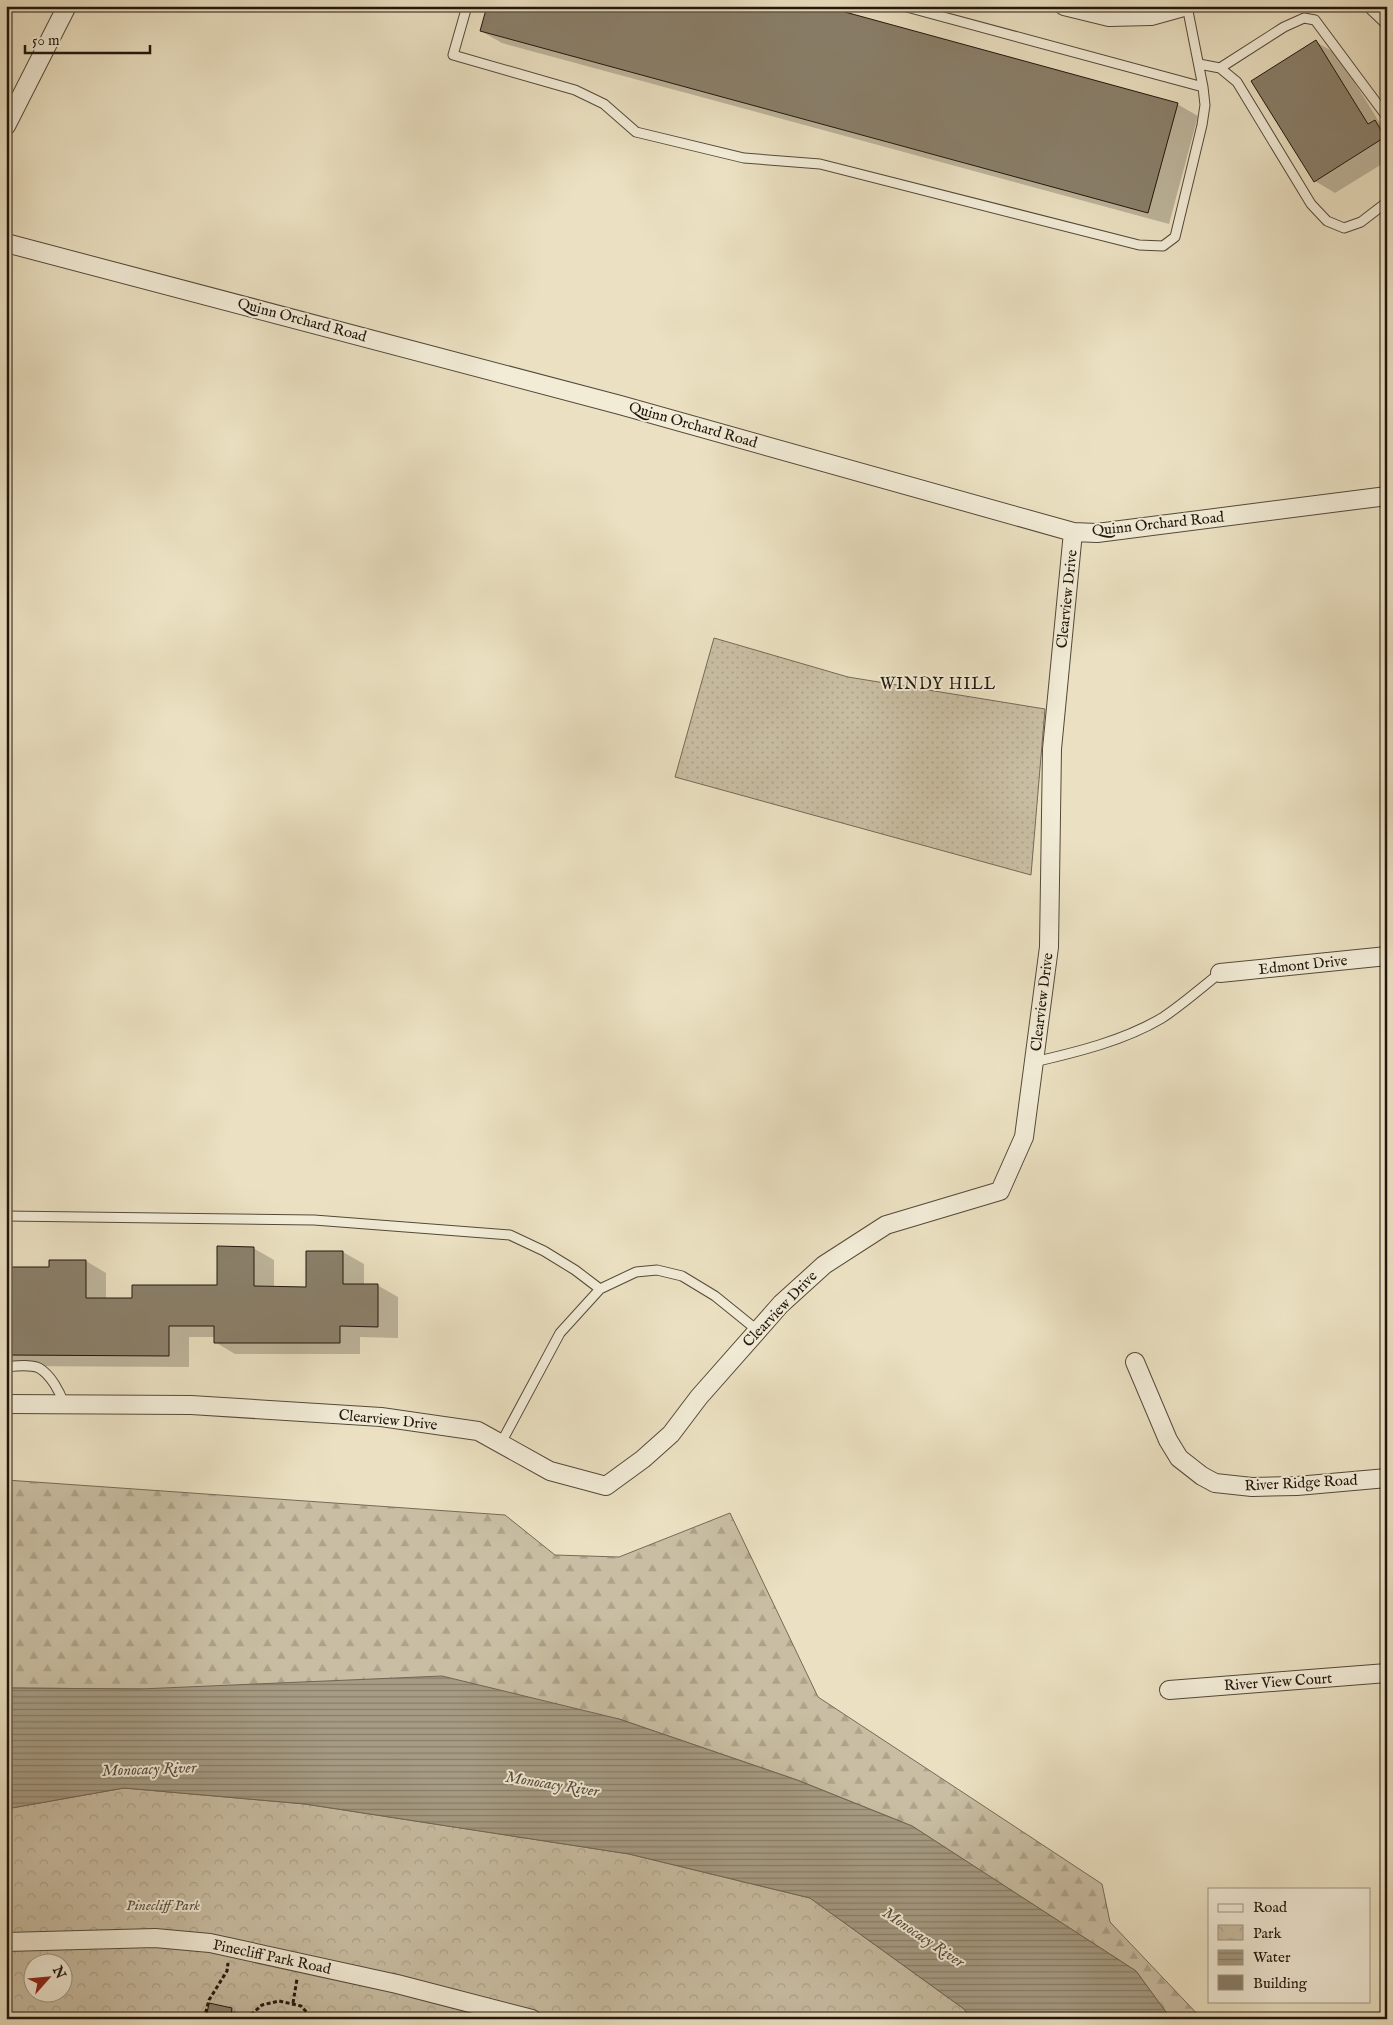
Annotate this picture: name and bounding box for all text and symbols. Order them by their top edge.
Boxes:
scale bar [25,22,150,54]
text: 50 m [32,31,60,50]
street label: Quinn Orchard Road [235,294,370,347]
street label: Quinn Orchard Road [627,398,760,453]
street label: Quinn Orchard Road [1091,508,1226,540]
street label: Clearview Drive [1052,549,1082,649]
district label: WINDY HILL [880,675,996,695]
street label: Edmont Drive [1258,951,1348,979]
street label: Clearview Drive [1027,952,1057,1052]
street label: Clearview Drive [739,1267,821,1351]
street label: Clearview Drive [338,1405,438,1435]
street label: River Ridge Road [1244,1471,1359,1495]
street label: River View Court [1223,1669,1333,1695]
water label: Monocacy River [101,1758,198,1782]
water label: Monocacy River [504,1768,602,1803]
legend [1208,1888,1370,2002]
park label: Pinecliff Park [126,1896,200,1915]
text: Road [1253,1898,1288,1917]
water label: Monocacy River [878,1903,969,1974]
text: Park [1253,1924,1283,1943]
street label: Pinecliff Park Road [211,1935,334,1979]
text: Water [1253,1948,1291,1967]
north arrow [22,1952,72,2002]
text: N [47,1962,69,1982]
text: Building [1253,1974,1308,1993]

